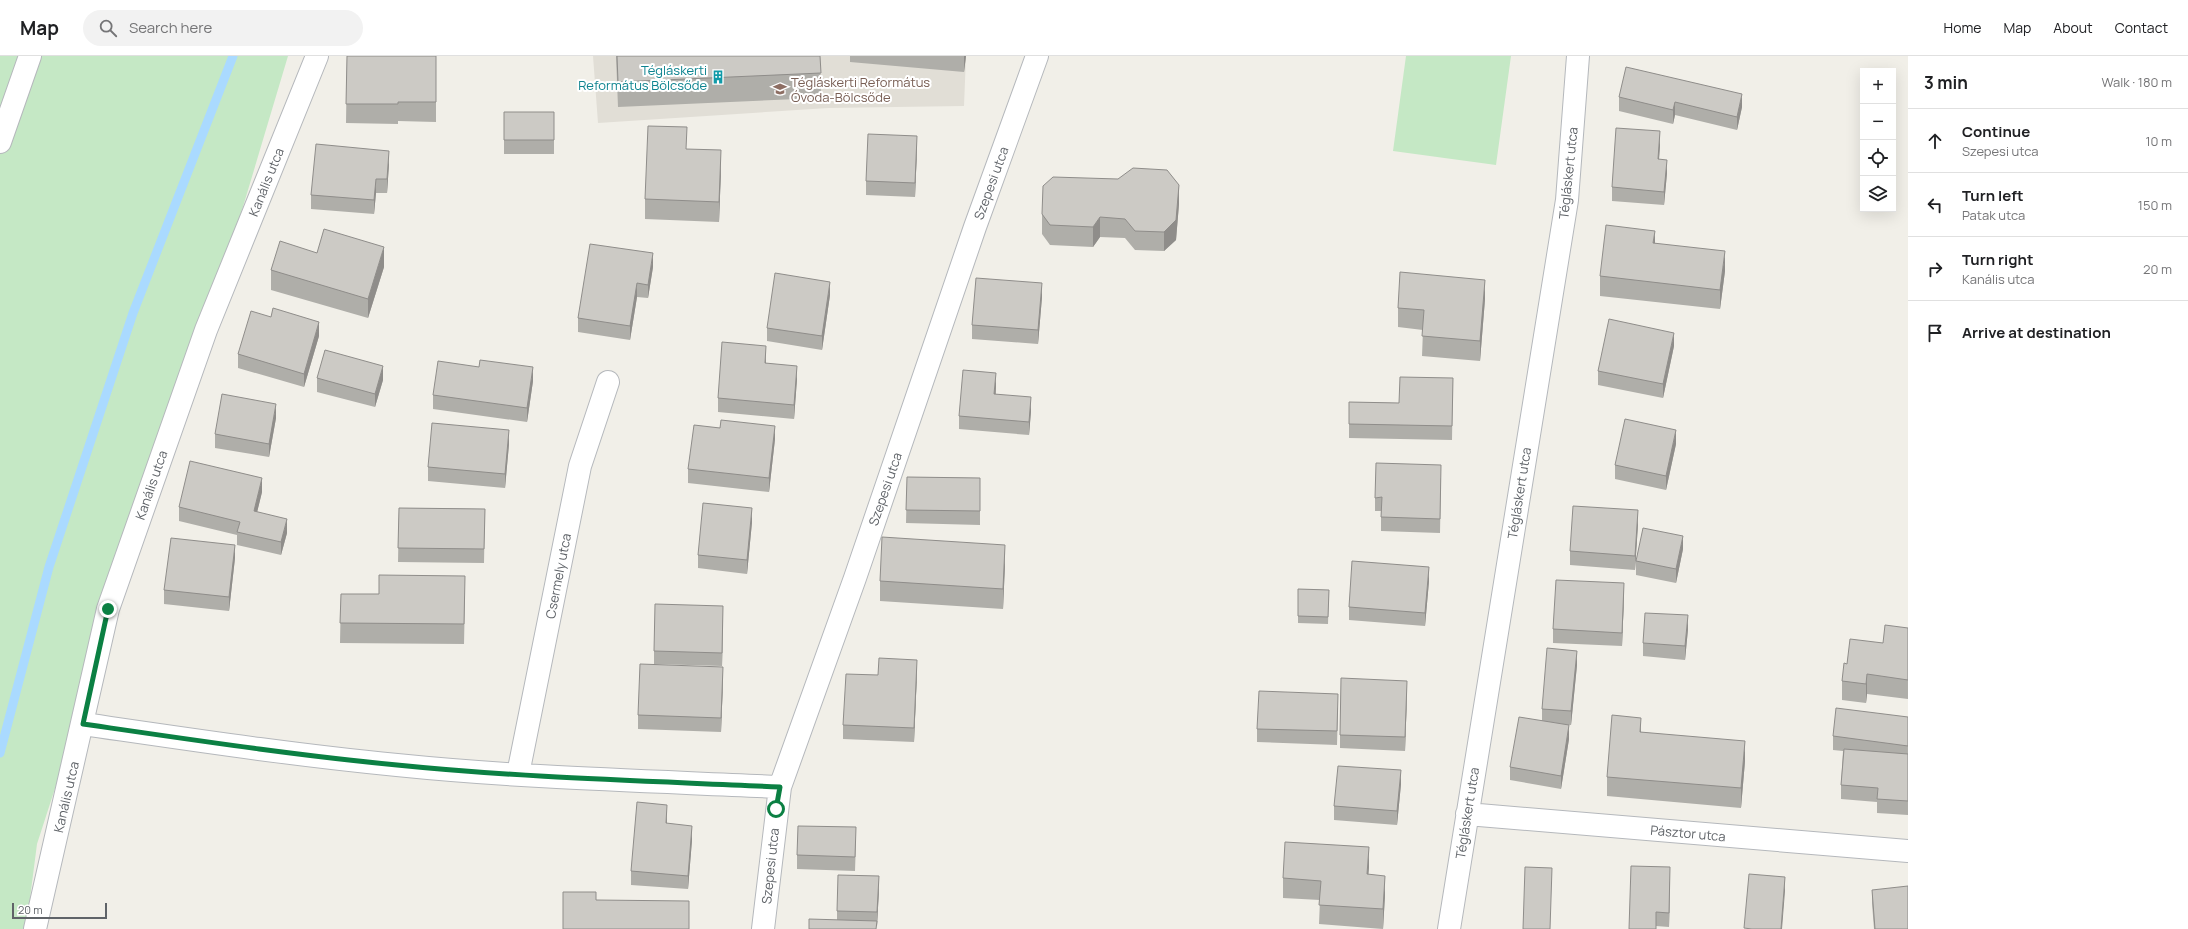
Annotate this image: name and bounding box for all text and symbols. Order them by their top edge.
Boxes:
search box [83,10,363,46]
text: Map [20,15,59,41]
icon: search [97,17,119,39]
text: Search here [129,17,212,38]
text: Home [1944,18,1981,37]
text: Map [2003,18,2031,37]
text: About [2053,18,2093,37]
text: Contact [2115,18,2168,37]
place label: Tégláskerti Református Bölcsőde [578,61,707,94]
map controls [1860,68,1896,212]
button: + [1860,68,1896,104]
building icon: Tégláskerti Református Bölcsőde [710,69,726,85]
text: 3 min [1924,71,1968,94]
place label: Tégláskerti Református Óvoda-Bölcsőde [791,73,930,106]
text: Walk · 180 m [2101,73,2172,91]
school or university icon: Tégláskerti Református Óvoda-Bölcsőde [772,81,788,97]
button: − [1860,104,1896,140]
text: Continue [1962,121,2030,142]
street label: Tégláskert utca [1554,126,1582,220]
icon: ahead [1924,130,1946,152]
text: 10 m [2145,132,2172,150]
button: locate [1860,140,1896,176]
text: Szepesi utca [1962,142,2039,160]
street label: Szepesi utca [969,144,1013,222]
street label: Kanális utca [244,145,288,219]
button: layers [1860,176,1896,212]
text: Turn left [1962,185,2024,206]
icon: left [1924,194,1946,216]
text: 150 m [2138,196,2172,214]
text: Patak utca [1962,206,2025,224]
text: Turn right [1962,249,2033,270]
icon: right [1924,258,1946,280]
text: 20 m [2143,260,2172,278]
text: Kanális utca [1962,270,2034,288]
icon: arrive [1924,322,1946,344]
text: Arrive at destination [1962,322,2111,343]
street label: Tégláskert utca [1503,446,1535,540]
street label: Kanális utca [131,448,171,522]
street label: Szepesi utca [864,450,906,528]
street label: Csermely utca [541,532,575,620]
route end [99,600,117,618]
street label: Kanális utca [49,760,83,834]
street label: Tégláskert utca [1451,766,1483,860]
route start [767,800,785,818]
street label: Pásztor utca [1650,821,1726,845]
street label: Szepesi utca [757,827,783,905]
scale bar [12,901,107,920]
text: 20 m [18,902,43,917]

